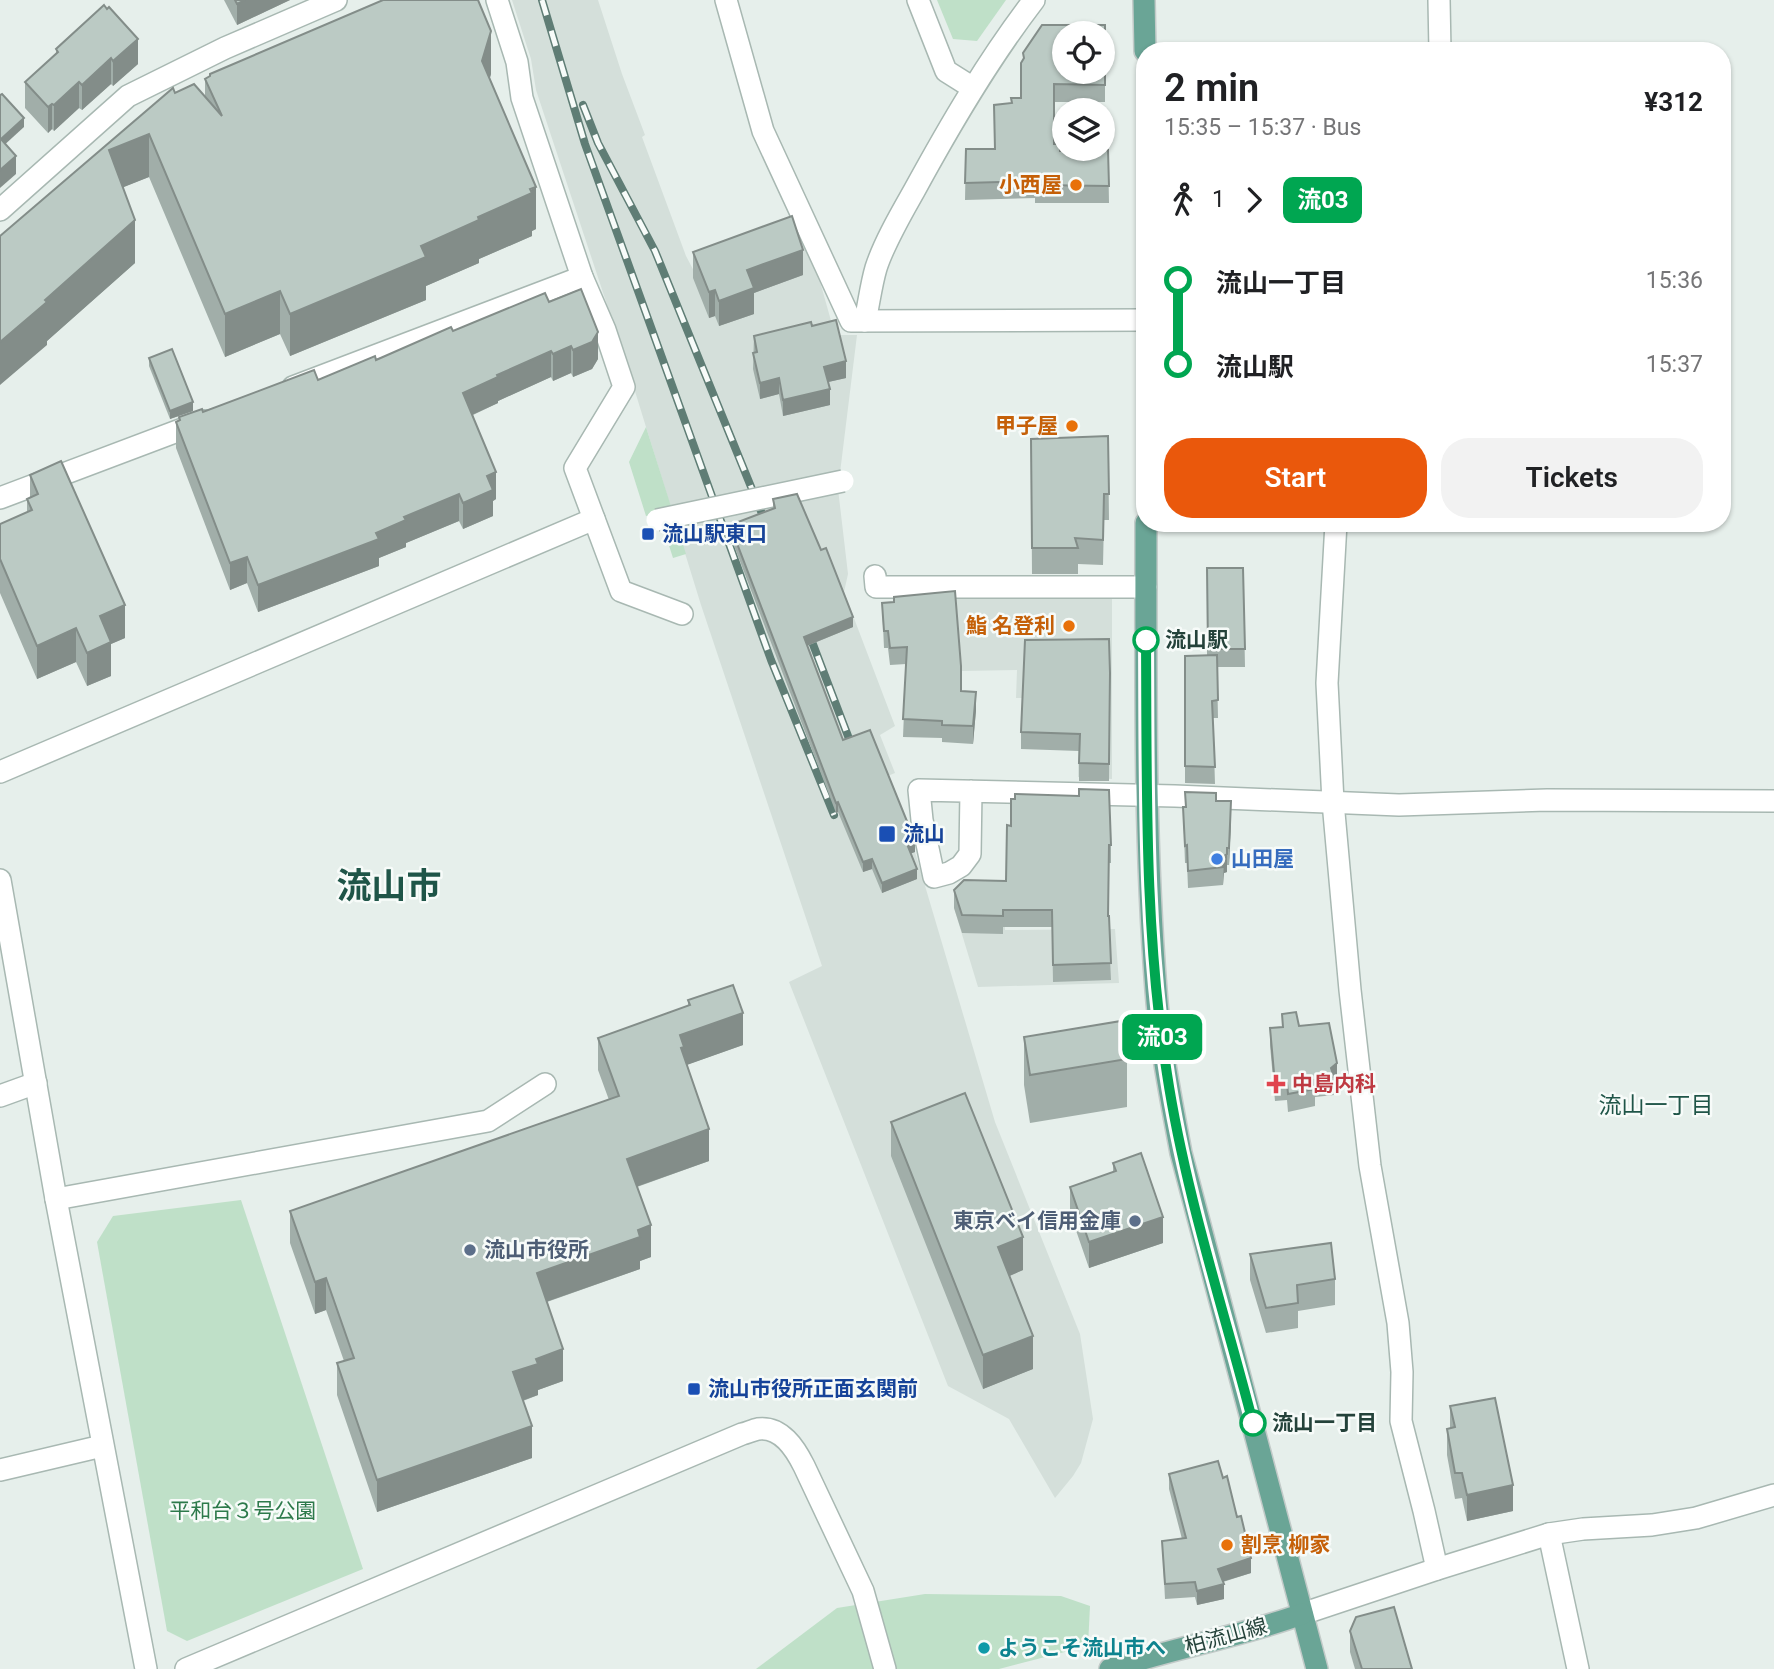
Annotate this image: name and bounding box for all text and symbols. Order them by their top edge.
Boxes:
map controls [1052,21,1115,161]
button: locate [1052,21,1115,84]
text: 2 min [1164,66,1259,110]
text: ¥312 [1644,87,1703,117]
button: layers [1052,98,1115,161]
text: 15:35 – 15:37 · Bus [1164,114,1361,141]
place label: 小西屋 [999,173,1062,197]
marker: 小西屋 [1068,177,1084,193]
icon: walk [1164,181,1202,219]
icon: forward [1235,181,1273,219]
text: 1 [1212,186,1225,213]
text: 流03 [1297,186,1348,214]
text: 15:36 [1646,267,1703,294]
text: 流山一丁目 [1216,268,1346,298]
text: 15:37 [1646,351,1703,378]
text: 流山駅 [1216,352,1294,382]
place label: 甲子屋 [995,414,1058,438]
marker: 甲子屋 [1064,418,1080,434]
button: Start [1164,438,1427,518]
button: Tickets [1441,438,1703,518]
place label: 流山駅東口 [662,522,767,546]
marker: 流山駅東口 [640,526,656,542]
place label: 鮨 名登利 [966,614,1055,638]
marker: 鮨 名登利 [1061,618,1077,634]
marker: 流山駅 [1133,627,1159,653]
place label: 流山駅 [1165,628,1228,652]
place label: 流山 [903,822,945,846]
marker: 流山 [877,824,897,844]
place label: 山田屋 [1231,847,1294,871]
marker: 山田屋 [1209,851,1225,867]
district label: 流山市 [336,866,442,907]
line badge: 流03 [1122,1014,1202,1060]
text: 流03 [1136,1023,1188,1051]
place label: 中島内科 [1292,1072,1376,1096]
marker: 中島内科 [1266,1074,1286,1094]
district label: 流山一丁目 [1599,1092,1714,1119]
place label: 東京ベイ信用金庫 [953,1209,1121,1233]
marker: 東京ベイ信用金庫 [1127,1213,1143,1229]
place label: 流山市役所 [484,1238,589,1262]
marker: 流山市役所 [462,1242,478,1258]
place label: 流山市役所正面玄関前 [708,1377,918,1401]
marker: 流山市役所正面玄関前 [686,1381,702,1397]
marker: 流山一丁目 [1240,1410,1266,1436]
place label: 流山一丁目 [1272,1411,1377,1435]
park label: 平和台３号公園 [170,1499,317,1523]
place label: 割烹 柳家 [1241,1533,1330,1557]
marker: 割烹 柳家 [1219,1537,1235,1553]
street label: 柏流山線 [1182,1614,1270,1658]
place label: ようこそ流山市へ [998,1636,1166,1660]
marker: ようこそ流山市へ [976,1640,992,1656]

